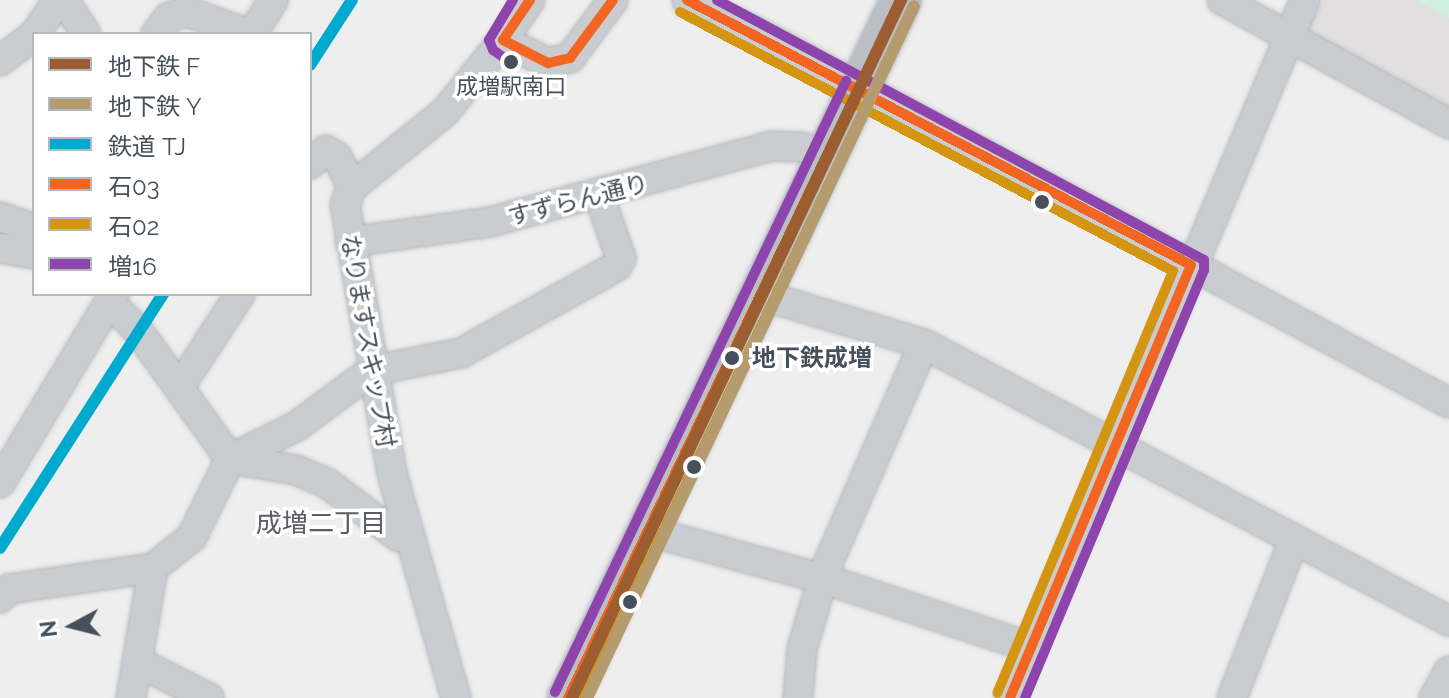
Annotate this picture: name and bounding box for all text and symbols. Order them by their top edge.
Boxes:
legend [32,32,312,296]
text: 地下鉄 F [108,52,200,81]
marker: 成増駅南口 [503,54,519,70]
place label: 成増駅南口 [456,74,566,100]
text: 地下鉄 Y [108,92,202,121]
text: 鉄道 TJ [108,132,186,161]
street label: すずらん通り [505,169,651,231]
text: 石03 [108,172,160,201]
unlabelled marker [1034,194,1050,210]
text: 石02 [108,212,159,241]
street label: なりますスキップ村 [335,232,401,450]
text: 増16 [108,252,157,281]
place label: 地下鉄成増 [752,344,872,372]
marker: 地下鉄成増 [719,345,745,371]
unlabelled marker [686,459,702,475]
district label: 成増二丁目 [256,508,386,540]
north arrow [32,586,112,666]
unlabelled marker [622,594,638,610]
text: N [34,619,62,639]

